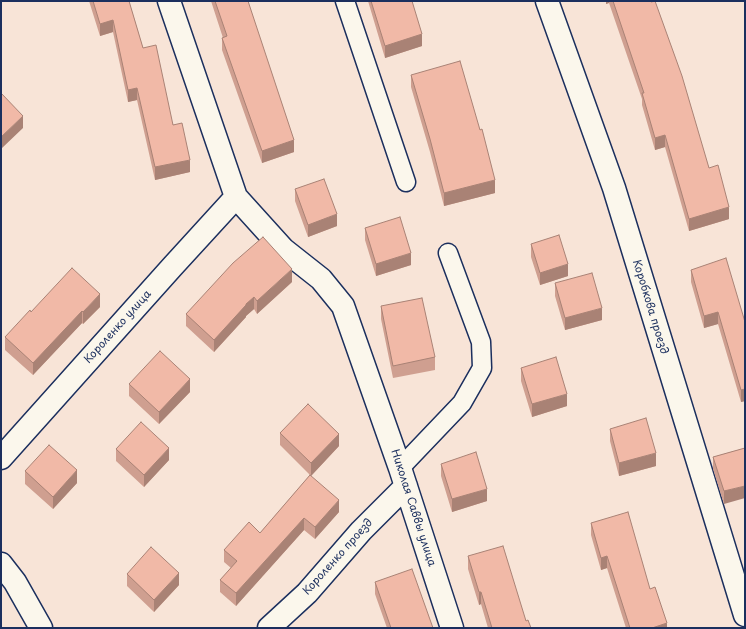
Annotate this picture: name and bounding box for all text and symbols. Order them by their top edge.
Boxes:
street label: Коробкова проезд [629,258,671,356]
street label: Короленко улица [82,288,154,366]
street label: Николая Саввы улица [388,448,438,568]
street label: Короленко проезд [300,516,376,598]

